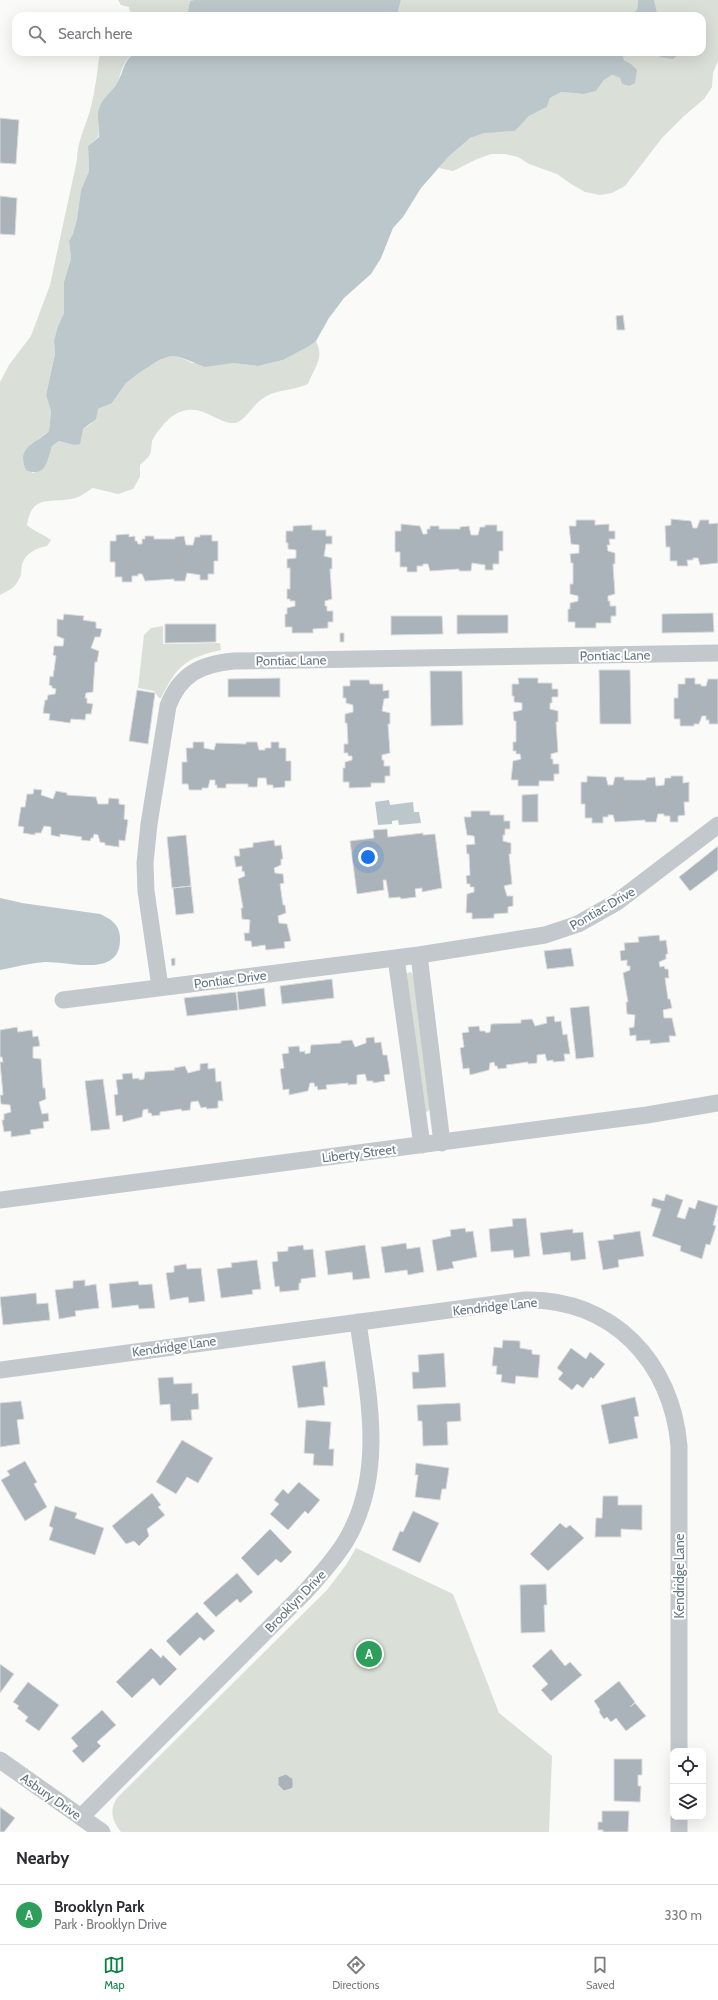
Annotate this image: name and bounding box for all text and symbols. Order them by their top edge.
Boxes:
search box [12,12,706,56]
icon: search [26,23,48,45]
text: Search here [58,25,133,43]
street label: Pontiac Lane [580,646,651,664]
street label: Pontiac Lane [256,651,327,669]
your location [358,847,378,867]
street label: Pontiac Drive [566,883,638,933]
street label: Pontiac Drive [193,967,268,991]
street label: Liberty Street [321,1140,398,1165]
street label: Kendridge Lane [452,1294,538,1318]
street label: Kendridge Lane [131,1332,217,1360]
street label: Kendridge Lane [671,1533,687,1618]
street label: Brooklyn Drive [261,1566,329,1636]
pin: A [356,1639,382,1669]
map controls [670,1748,706,1820]
button: locate [670,1748,706,1784]
street label: Asbury Drive [18,1769,85,1823]
button: layers [670,1784,706,1820]
text: Nearby [16,1848,69,1868]
text: Brooklyn Park [54,1898,145,1916]
text: A [25,1907,33,1923]
text: 330 m [665,1907,702,1923]
text: Park · Brooklyn Drive [54,1916,167,1932]
tab: Map [103,1954,125,1992]
tab: Directions [332,1954,379,1992]
tab: Saved [586,1954,615,1992]

